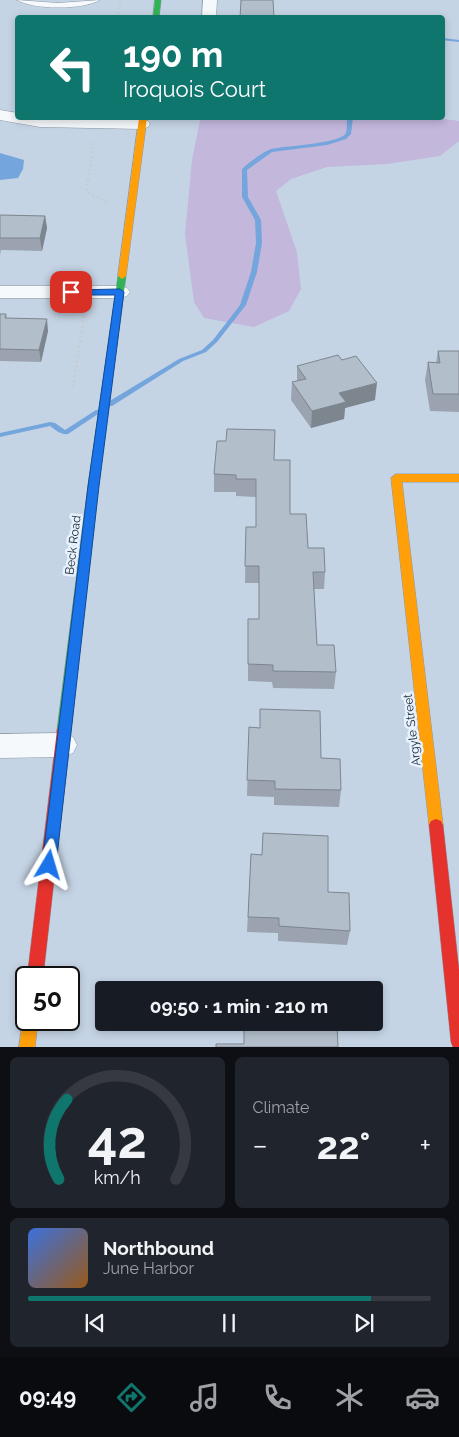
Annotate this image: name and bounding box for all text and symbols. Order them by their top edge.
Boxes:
text: 190 m [123,34,223,75]
icon: left [40,35,105,100]
text: Iroquois Court [123,76,266,102]
pin [50,271,92,313]
icon: arrive [57,278,85,306]
street label: Beck Road [62,514,84,576]
street label: Argyle Street [401,693,423,767]
position arrow [22,838,74,890]
speed limit sign: 50 [15,966,80,1031]
text: 09:50 · 1 min · 210 m [150,995,328,1017]
text: Climate [253,1098,309,1117]
text: 42 [88,1109,147,1170]
text: 22° [317,1123,370,1168]
text: − [253,1129,268,1162]
text: + [419,1129,431,1162]
text: km/h [94,1167,141,1188]
text: Northbound [103,1237,214,1259]
text: June Harbor [103,1259,194,1278]
icon: previous [81,1309,109,1337]
icon: pause [215,1309,243,1337]
icon: next [350,1309,378,1337]
icon: directions [114,1380,149,1415]
icon: music [187,1380,222,1415]
icon: phone [260,1380,295,1415]
icon: climate [332,1380,367,1415]
icon: car [405,1380,440,1415]
text: 09:49 [19,1384,76,1410]

